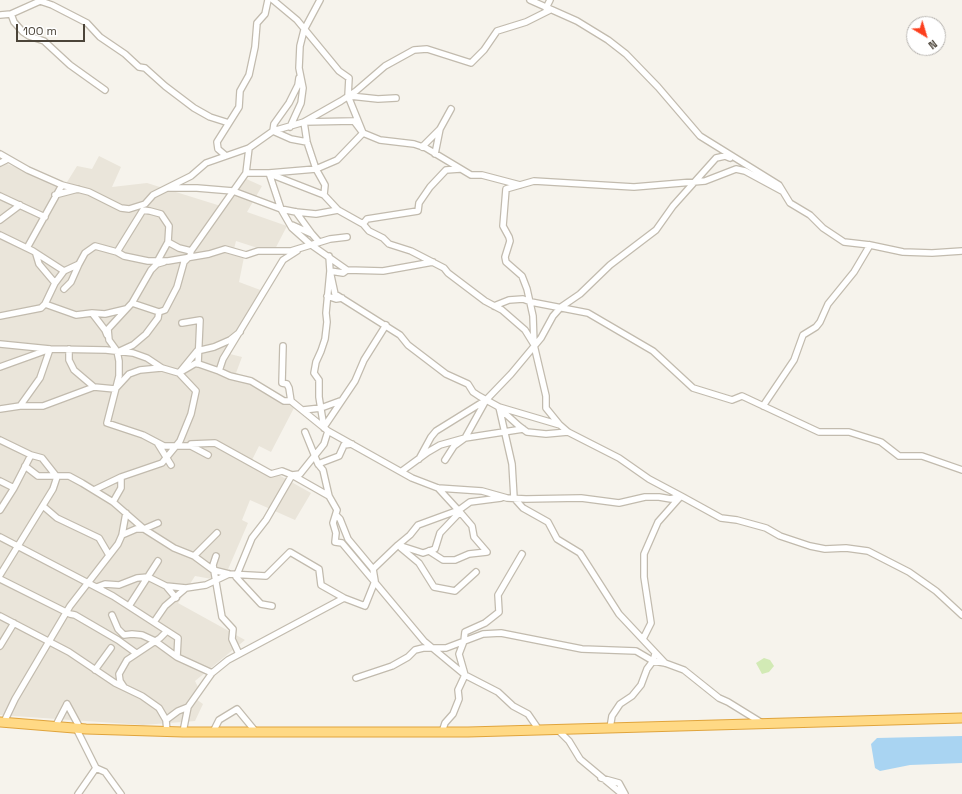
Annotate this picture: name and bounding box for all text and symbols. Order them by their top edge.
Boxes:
scale bar [18,16,87,42]
north arrow [906,16,946,56]
text: 100 m [23,23,57,39]
text: N [926,37,940,52]

